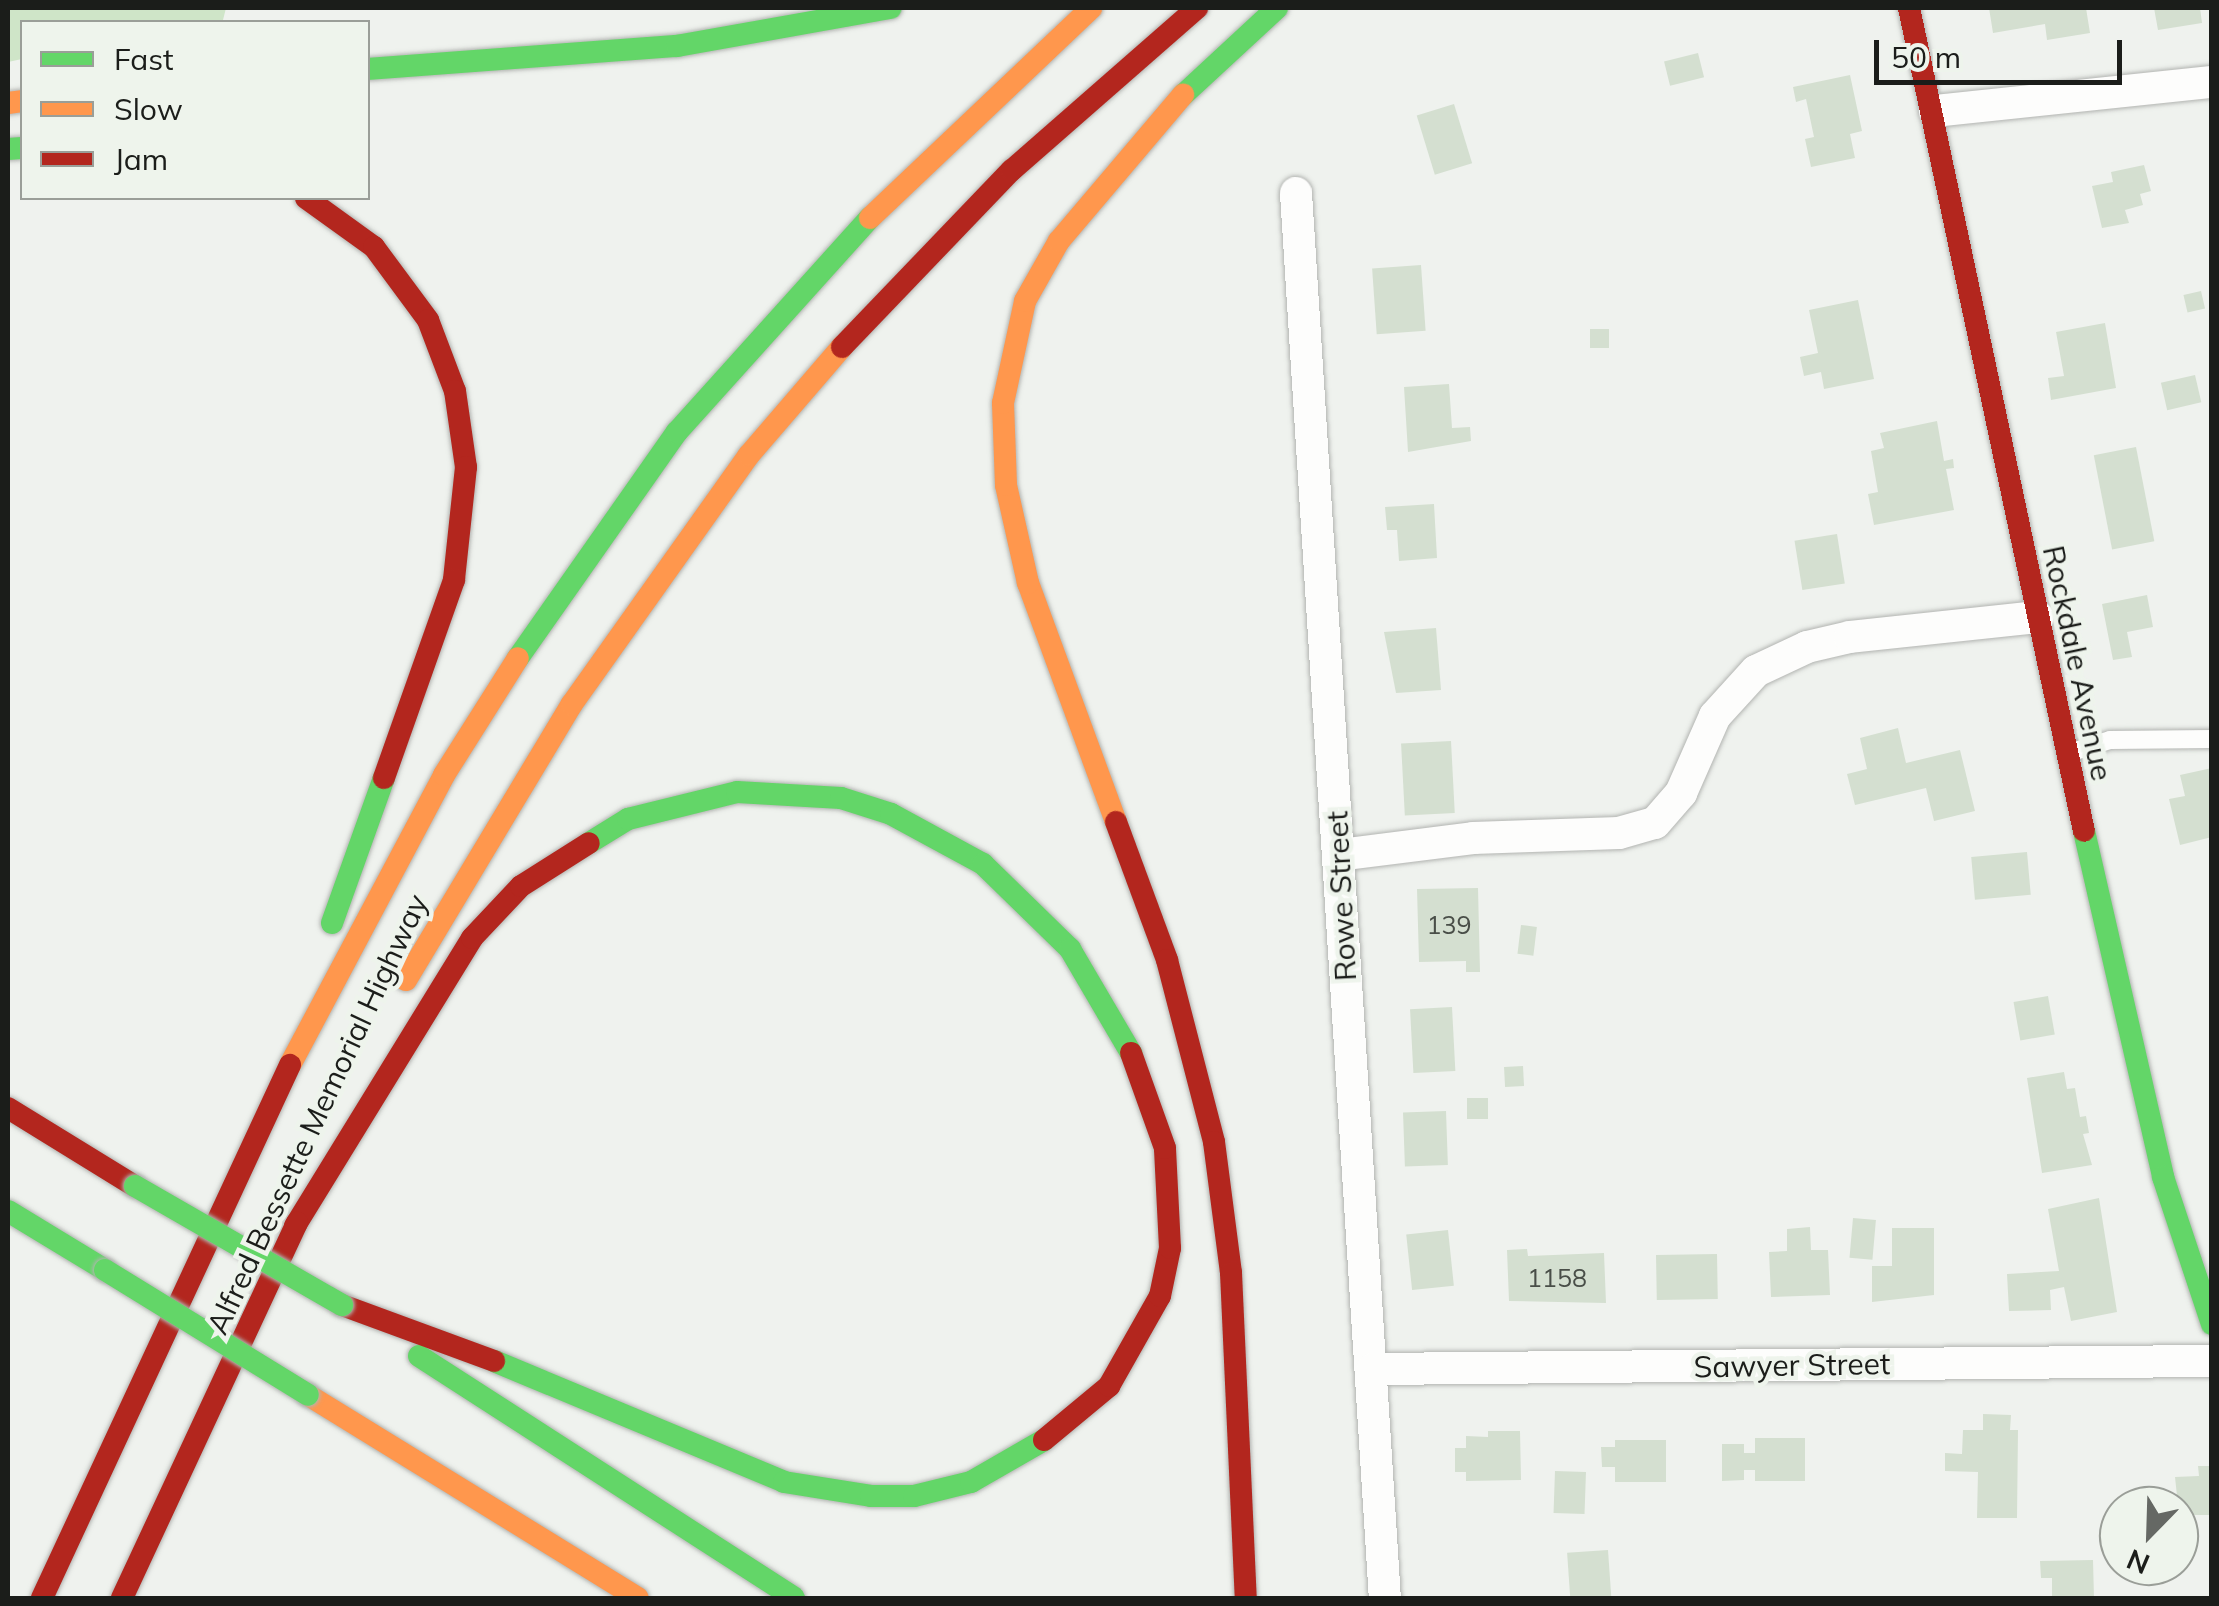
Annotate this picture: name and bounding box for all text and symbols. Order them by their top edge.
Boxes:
legend [20,20,370,200]
scale bar [1879,20,2126,82]
text: 50 m [1891,38,1961,76]
text: Fast [114,40,174,78]
text: Slow [114,90,183,128]
text: Jam [114,140,168,178]
street label: Rockdale Avenue [2036,542,2120,784]
street label: Rowe Street [1319,810,1363,982]
street label: Alfred Bessette Memorial Highway [199,888,435,1340]
house number: 139 [1427,910,1471,940]
house number: 1158 [1527,1263,1587,1293]
street label: Sawyer Street [1693,1345,1891,1385]
north arrow [2099,1486,2199,1586]
text: N [2121,1542,2154,1582]

